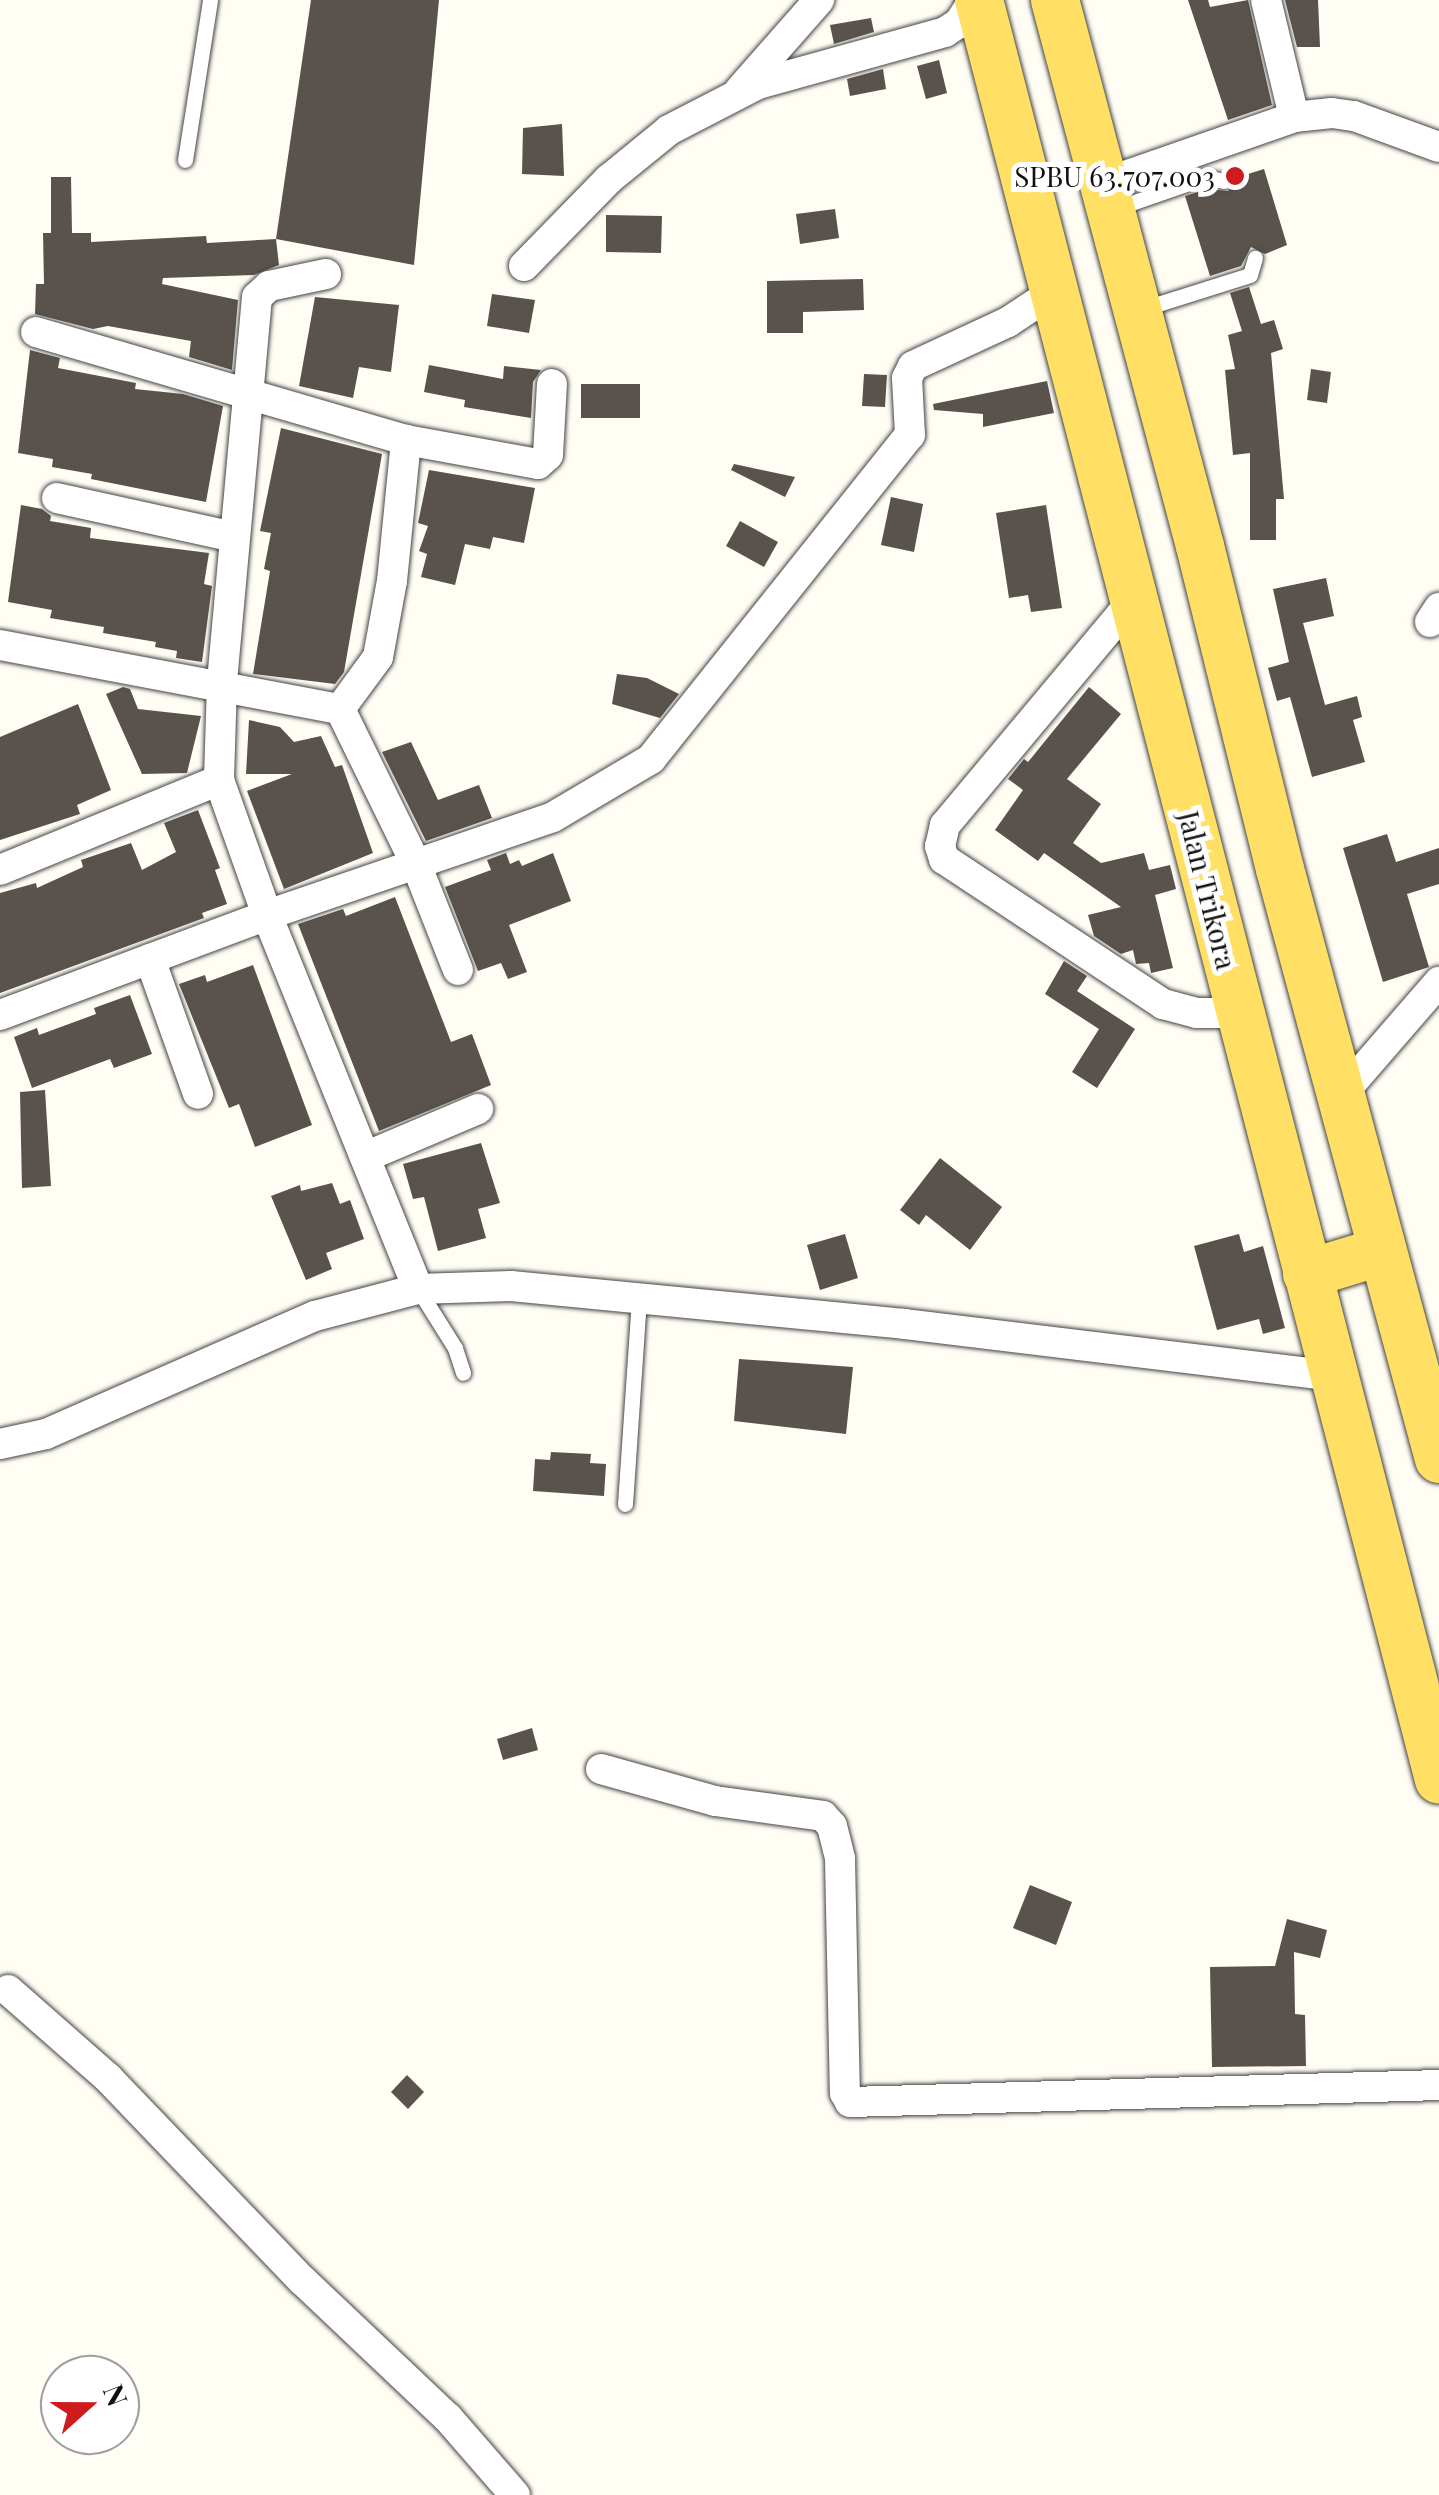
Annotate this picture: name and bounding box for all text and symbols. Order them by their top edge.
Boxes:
place label: SPBU 63.707.003 [1014,159,1215,193]
marker: SPBU 63.707.003 [1224,165,1246,187]
street label: Jalan Trikora [1172,807,1244,973]
north arrow [40,2355,140,2455]
text: N [96,2379,138,2411]

